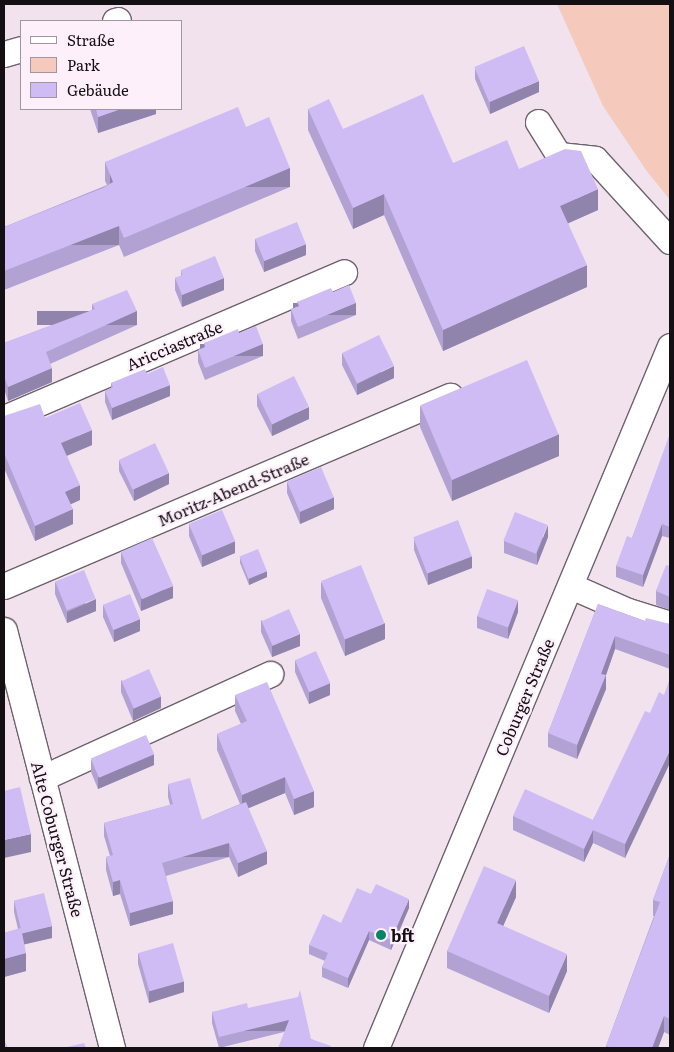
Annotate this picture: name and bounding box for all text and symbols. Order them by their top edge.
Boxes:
legend [20,20,182,110]
text: Straße [67,28,115,51]
text: Park [67,53,100,76]
text: Gebäude [67,78,129,101]
street label: Aricciastraße [123,316,225,374]
street label: Moritz-Abend-Straße [154,448,312,530]
street label: Coburger Straße [491,635,557,759]
street label: Alte Coburger Straße [28,759,88,919]
place label: bft [391,925,414,945]
marker: bft [375,929,387,941]

